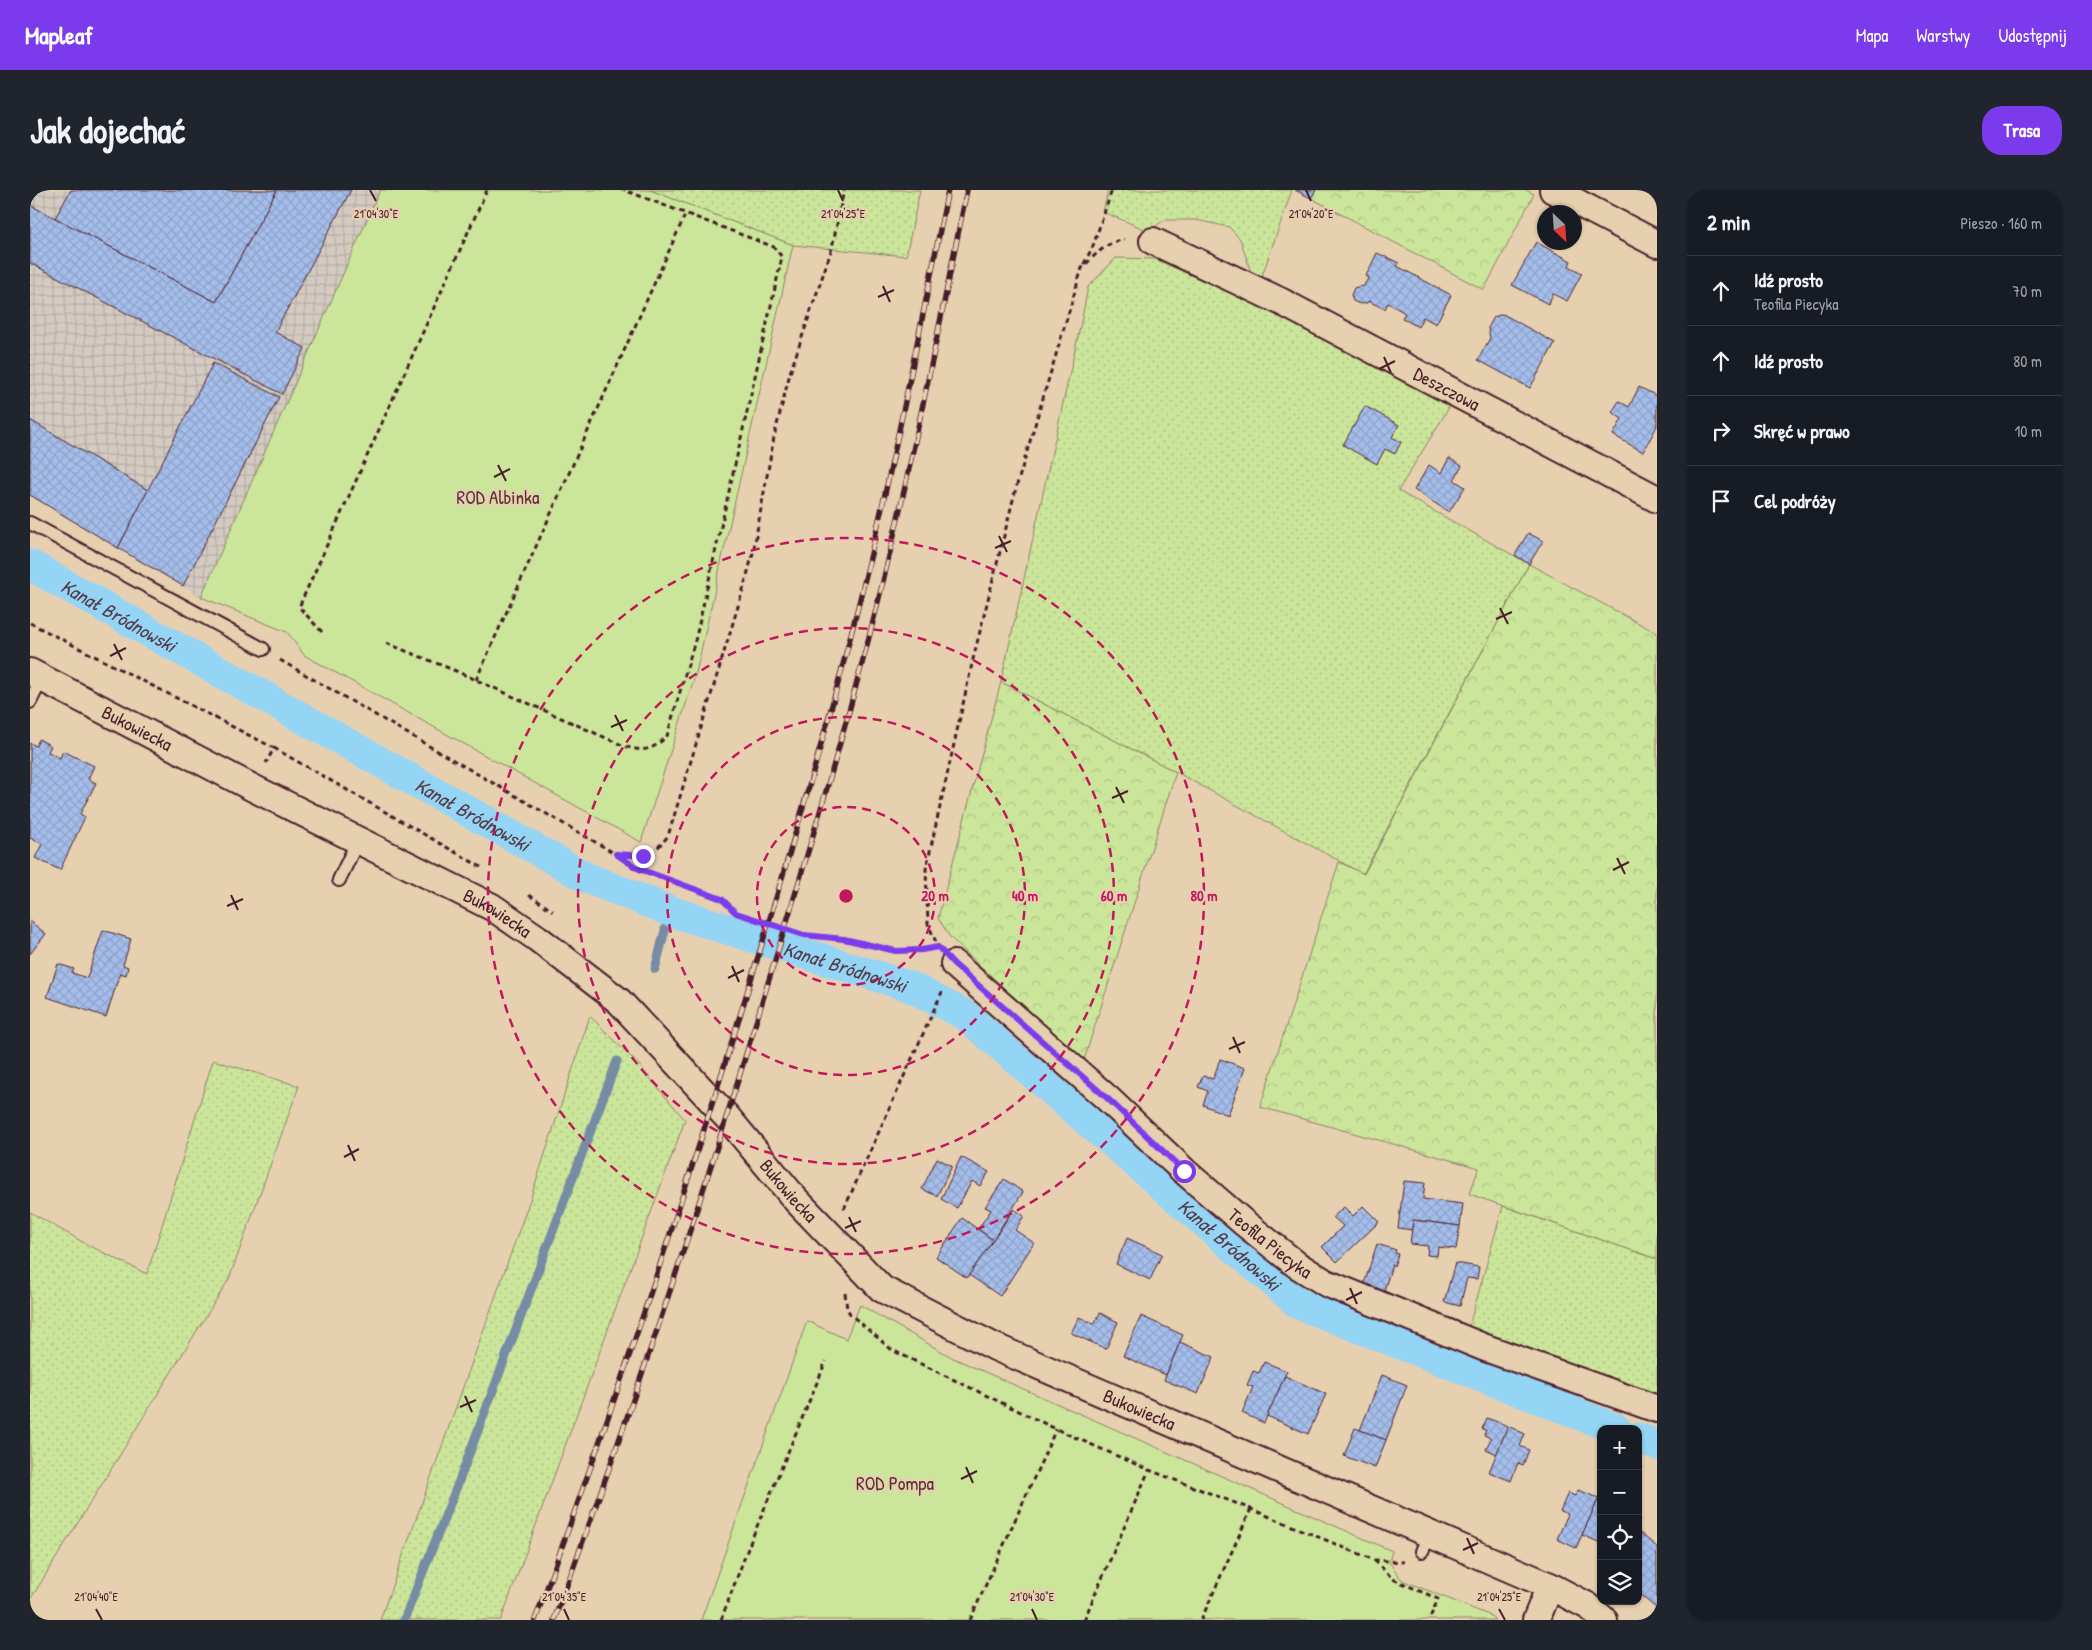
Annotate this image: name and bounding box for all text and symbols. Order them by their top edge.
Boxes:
text: Mapleaf [25,19,93,51]
text: Mapa [1856,23,1888,48]
text: Warstwy [1916,23,1970,48]
text: Udostępnij [1998,23,2067,48]
button: Trasa [1982,106,2062,155]
text: Jak dojechać [30,107,185,154]
text: 21°04'30"E [354,205,399,222]
text: 21°04'25"E [821,205,866,222]
text: 21°04'20"E [1289,205,1334,222]
north arrow [1537,205,1582,250]
text: 2 min [1707,208,1750,237]
text: Pieszo · 160 m [1960,212,2042,234]
text: Idź prosto [1754,267,1823,293]
icon: ahead [1707,277,1735,305]
text: 70 m [2012,280,2042,302]
text: Teofila Piecyka [1754,293,1838,315]
icon: ahead [1707,347,1735,375]
text: Idź prosto [1754,348,1823,374]
text: 80 m [2013,350,2042,372]
street label: Deszczowa [1409,361,1485,417]
icon: right [1707,417,1735,445]
text: Skręć w prawo [1754,418,1850,444]
text: 10 m [2014,420,2042,442]
park label: ROD Albinka [457,484,540,510]
icon: arrive [1707,487,1735,515]
text: Cel podróży [1754,488,1836,514]
water label: Kanał Bródnowski [57,572,184,659]
street label: Bukowiecka [98,699,178,757]
water label: Kanał Bródnowski [410,771,537,858]
route end [632,845,655,868]
street label: Bukowiecka [459,882,537,944]
text: 20 m [921,885,949,906]
text: 40 m [1012,885,1038,906]
text: 60 m [1101,885,1127,906]
text: 80 m [1191,885,1217,906]
centre of rings [837,887,855,905]
water label: Kanał Bródnowski [780,934,913,999]
street label: Bukowiecka [754,1153,824,1228]
route start [1173,1160,1196,1183]
water label: Kanał Bródnowski [1173,1192,1289,1298]
street label: Teofila Piecyka [1223,1202,1318,1285]
street label: Bukowiecka [1099,1382,1180,1436]
map controls [1597,1425,1642,1605]
button: + [1597,1425,1642,1470]
park label: ROD Pompa [856,1470,934,1496]
button: − [1597,1470,1642,1515]
button: locate [1597,1515,1642,1560]
button: layers [1597,1560,1642,1605]
text: 21°04'40"E [74,1588,118,1605]
text: 21°04'35"E [542,1588,587,1605]
text: 21°04'30"E [1010,1588,1055,1605]
text: 21°04'25"E [1477,1588,1522,1605]

